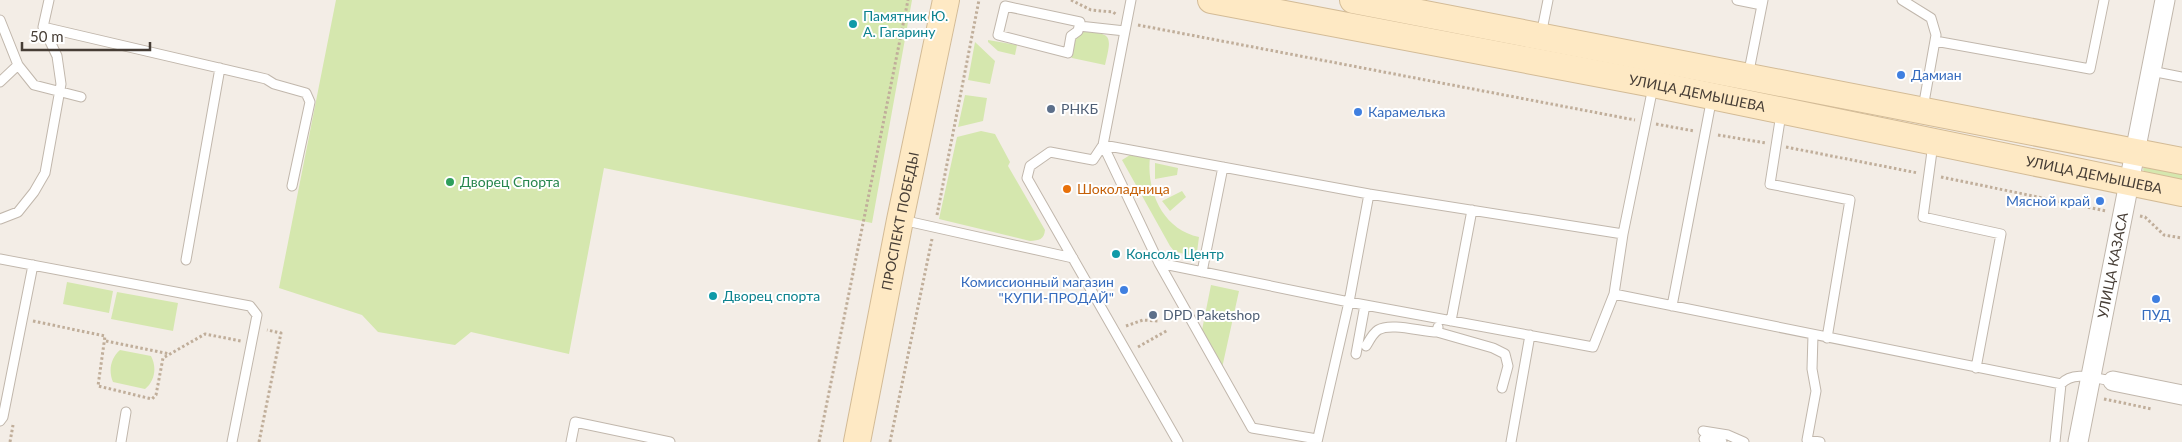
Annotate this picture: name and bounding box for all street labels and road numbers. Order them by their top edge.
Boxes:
street label: УЛИЦА ДЕМЫШЕВА [1627,71,1768,115]
street label: ПРОСПЕКТ ПОБЕДЫ [878,150,922,292]
street label: УЛИЦА ДЕМЫШЕВА [2024,152,2164,197]
street label: УЛИЦА КАЗАСА [2094,210,2131,320]

